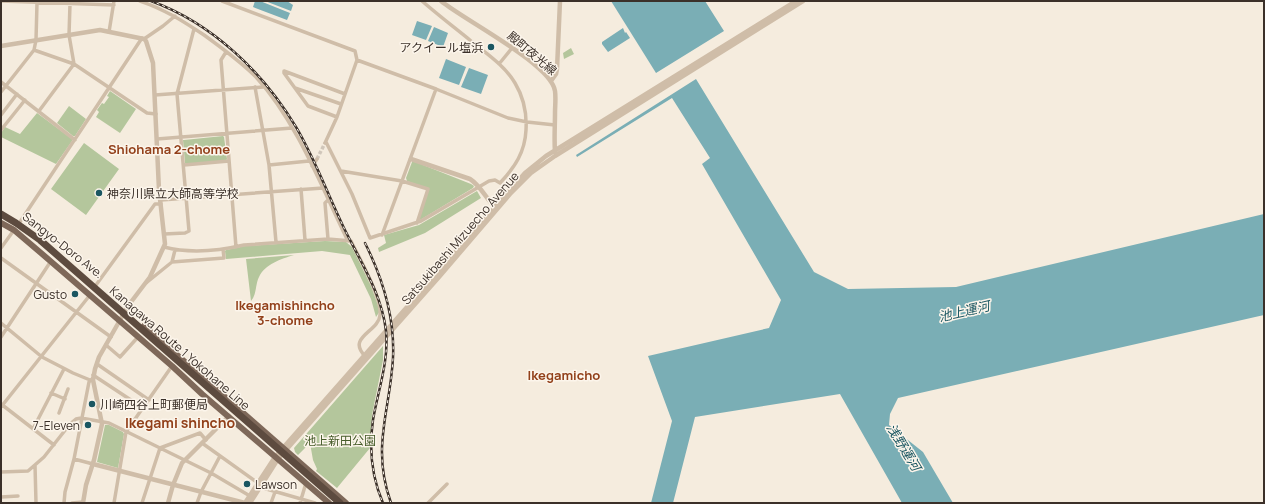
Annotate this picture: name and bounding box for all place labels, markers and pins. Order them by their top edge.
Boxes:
place label: アクイール塩浜 [400,39,483,56]
marker: アクイール塩浜 [486,42,496,52]
place label: 神奈川県立大師高等学校 [107,185,239,202]
marker: 神奈川県立大師高等学校 [94,188,104,198]
place label: Gusto [33,286,67,303]
marker: Gusto [70,289,80,299]
place label: 川崎四谷上町郵便局 [100,396,208,413]
marker: 川崎四谷上町郵便局 [87,399,97,409]
place label: 7-Eleven [33,417,80,434]
marker: 7-Eleven [83,420,93,430]
place label: Lawson [255,476,297,493]
marker: Lawson [242,479,252,489]

